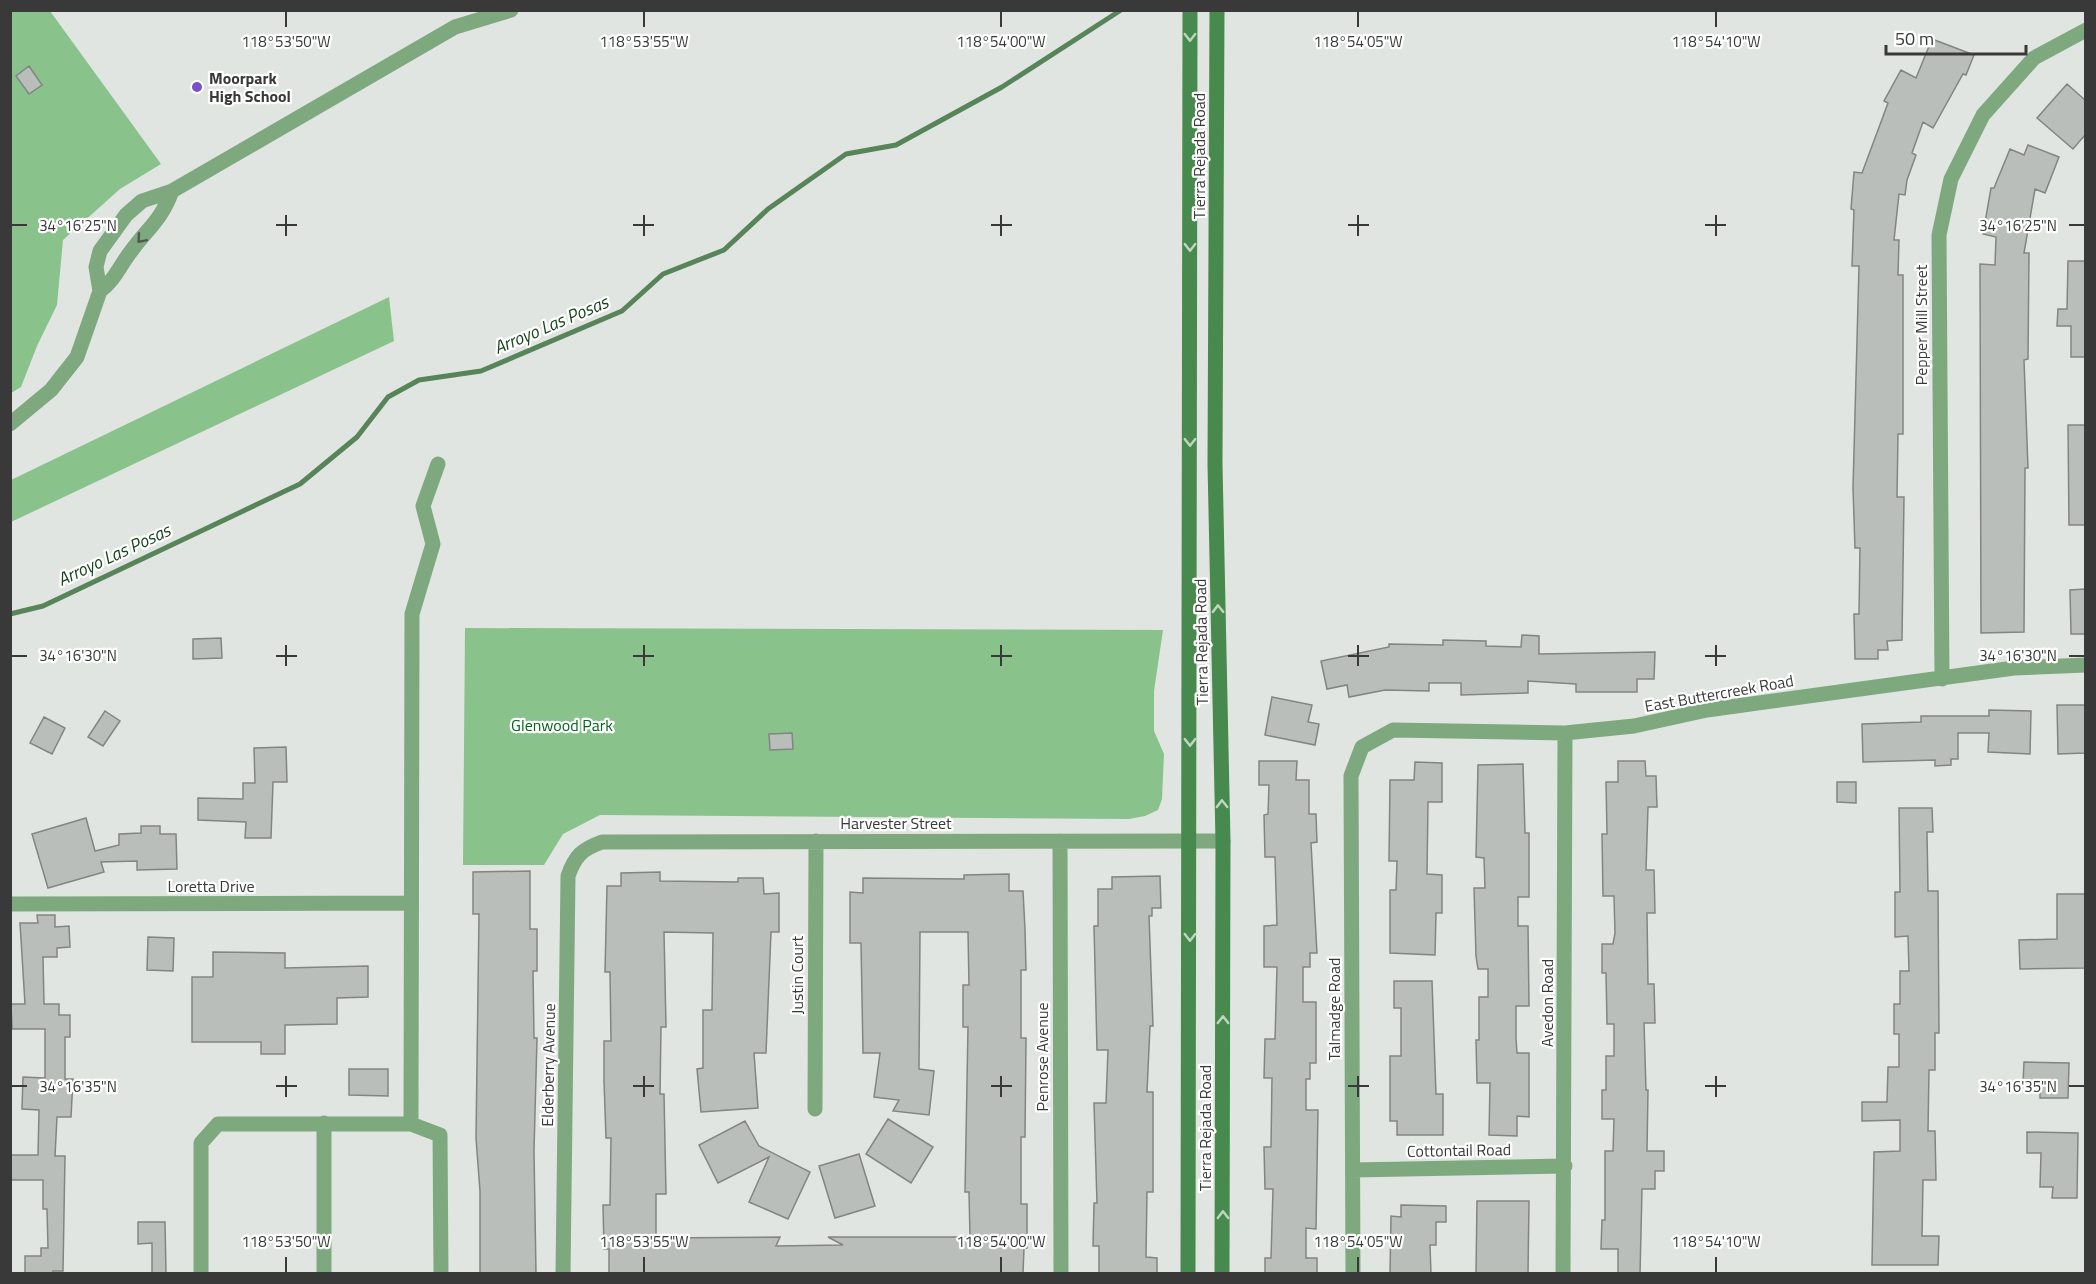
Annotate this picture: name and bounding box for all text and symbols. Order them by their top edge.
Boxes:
scale bar [1886,18,2026,56]
text: 50 m [1895,25,1934,52]
text: 118°53'50"W [241,30,331,53]
text: 118°53'55"W [599,30,689,53]
text: 118°54'00"W [956,30,1046,53]
text: 118°54'05"W [1313,30,1403,53]
text: 118°54'10"W [1671,30,1761,53]
one-way arrow [1184,32,1196,41]
place label: Moorpark High School [209,66,291,108]
marker: Moorpark High School [190,80,204,94]
street label: Tierra Rejada Road [1187,93,1211,219]
text: 34°16'25"N [39,214,117,237]
text: 34°16'25"N [1979,214,2057,237]
one-way arrow [137,232,148,243]
one-way arrow [1184,243,1196,252]
street label: Pepper Mill Street [1909,264,1933,385]
water label: Arroyo Las Posas [489,288,613,361]
one-way arrow [1184,438,1196,447]
water label: Arroyo Las Posas [53,516,176,593]
street label: Tierra Rejada Road [1188,579,1214,705]
one-way arrow [1212,605,1225,614]
text: 34°16'30"N [39,644,117,667]
text: 34°16'30"N [1979,644,2057,667]
street label: East Buttercreek Road [1643,668,1795,718]
park label: Glenwood Park [511,713,613,737]
one-way arrow [1184,738,1196,747]
one-way arrow [1216,800,1229,809]
street label: Harvester Street [840,811,952,835]
street label: Loretta Drive [167,874,255,898]
one-way arrow [1184,933,1196,942]
street label: Justin Court [785,935,809,1014]
street label: Talmadge Road [1322,957,1346,1061]
street label: Avedon Road [1535,959,1559,1047]
street label: Penrose Avenue [1030,1002,1054,1112]
street label: Elderberry Avenue [535,1003,561,1127]
one-way arrow [1217,1016,1229,1025]
street label: Tierra Rejada Road [1193,1065,1217,1191]
text: 34°16'35"N [39,1075,117,1098]
text: 34°16'35"N [1979,1075,2057,1098]
street label: Cottontail Road [1407,1137,1511,1163]
one-way arrow [1217,1211,1229,1220]
text: 118°53'50"W [241,1230,331,1253]
text: 118°53'55"W [599,1230,689,1253]
text: 118°54'00"W [956,1230,1046,1253]
text: 118°54'05"W [1313,1230,1403,1253]
text: 118°54'10"W [1671,1230,1761,1253]

